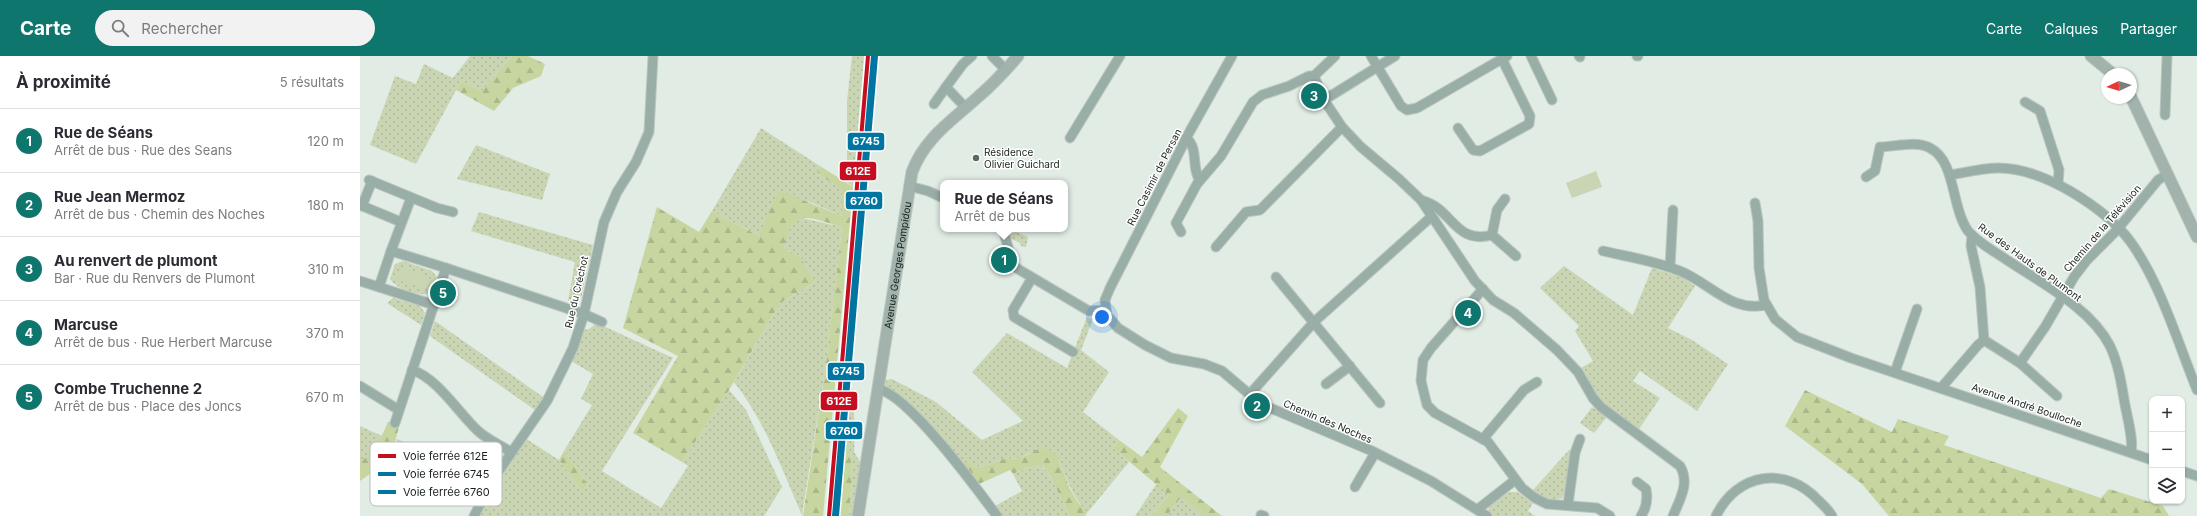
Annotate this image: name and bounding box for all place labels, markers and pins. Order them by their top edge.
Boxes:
pin: 3 [1301,81,1327,111]
place label: Résidence Olivier Guichard [984,146,1060,170]
marker: Résidence Olivier Guichard [971,153,981,163]
pin: 1 [991,245,1017,275]
pin: 5 [430,278,456,308]
pin: 4 [1455,298,1481,328]
pin: 2 [1244,391,1270,421]

